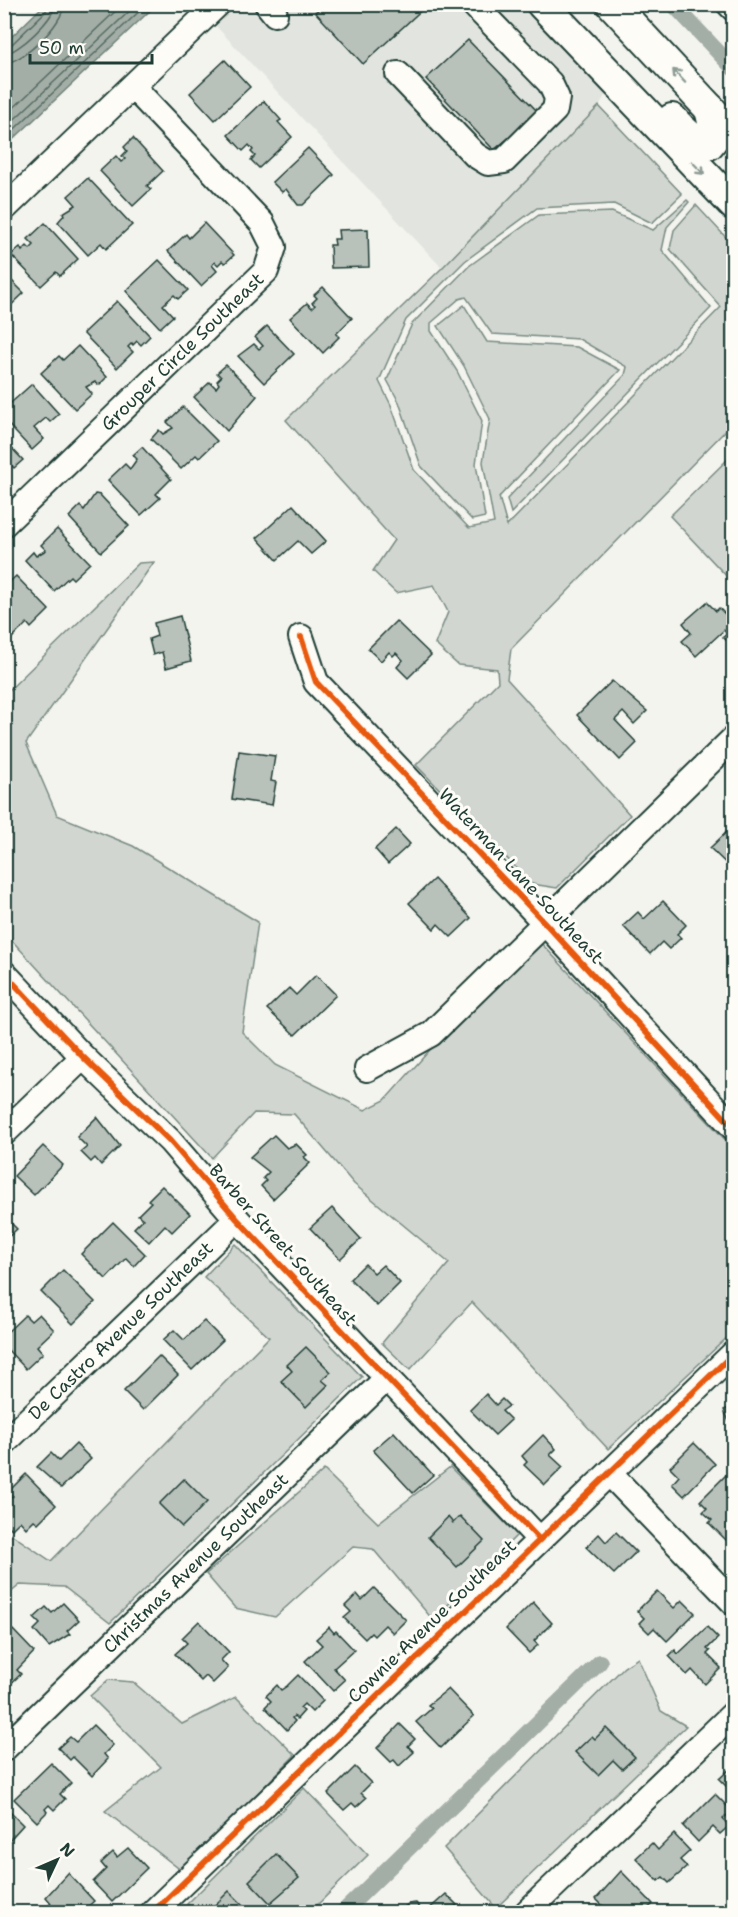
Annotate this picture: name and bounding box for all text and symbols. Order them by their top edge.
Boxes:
scale bar [30,27,152,65]
text: 50 m [39,36,84,60]
one-way arrow [672,68,686,83]
one-way arrow [691,161,705,176]
street label: Grouper Circle Southeast [96,267,269,436]
street label: Waterman Lane Southeast [433,783,609,969]
street label: Barber Street Southeast [204,1159,362,1331]
street label: De Castro Avenue Southeast [23,1236,218,1425]
street label: Christmas Avenue Southeast [98,1468,294,1659]
street label: Cownie Avenue Southeast [343,1534,522,1708]
north arrow [27,1830,87,1890]
text: N [55,1838,79,1862]

